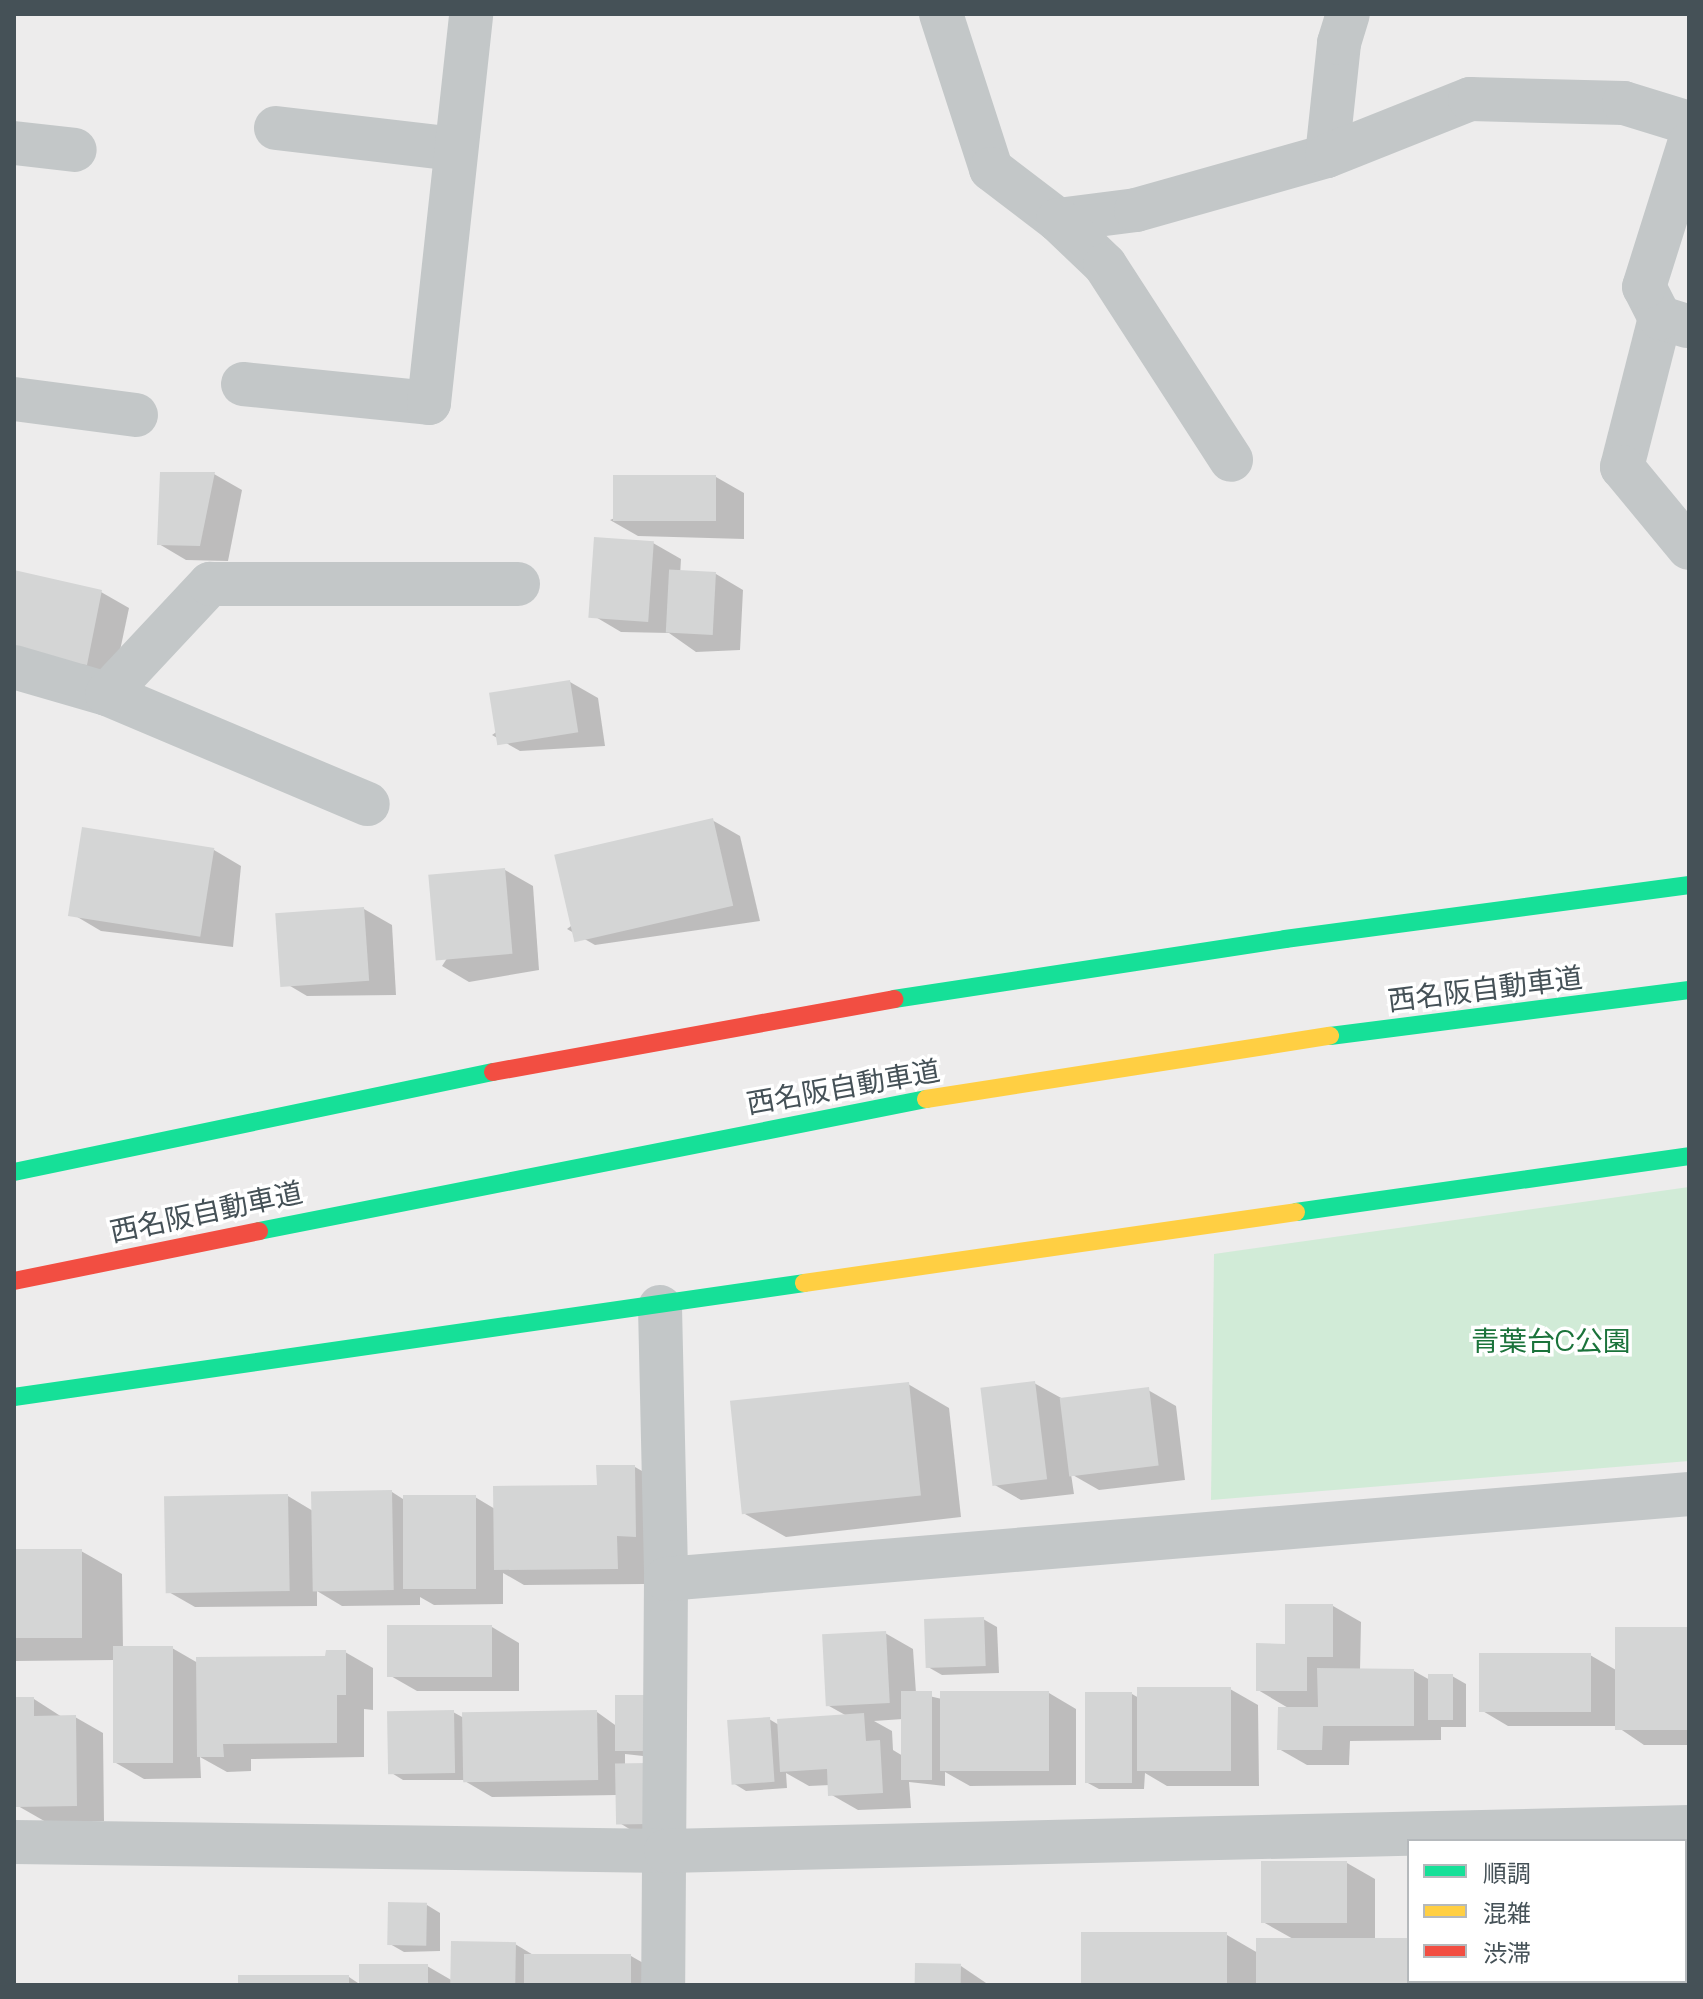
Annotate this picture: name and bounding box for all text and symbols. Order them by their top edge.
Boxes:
street label: 西名阪自動車道 [1386,959,1584,1017]
street label: 西名阪自動車道 [744,1052,942,1120]
street label: 西名阪自動車道 [107,1174,305,1248]
park label: 青葉台C公園 [1471,1323,1631,1357]
legend [1407,1839,1687,1983]
text: 順調 [1483,1856,1531,1889]
text: 混雑 [1483,1896,1531,1929]
text: 渋滞 [1483,1936,1531,1969]

